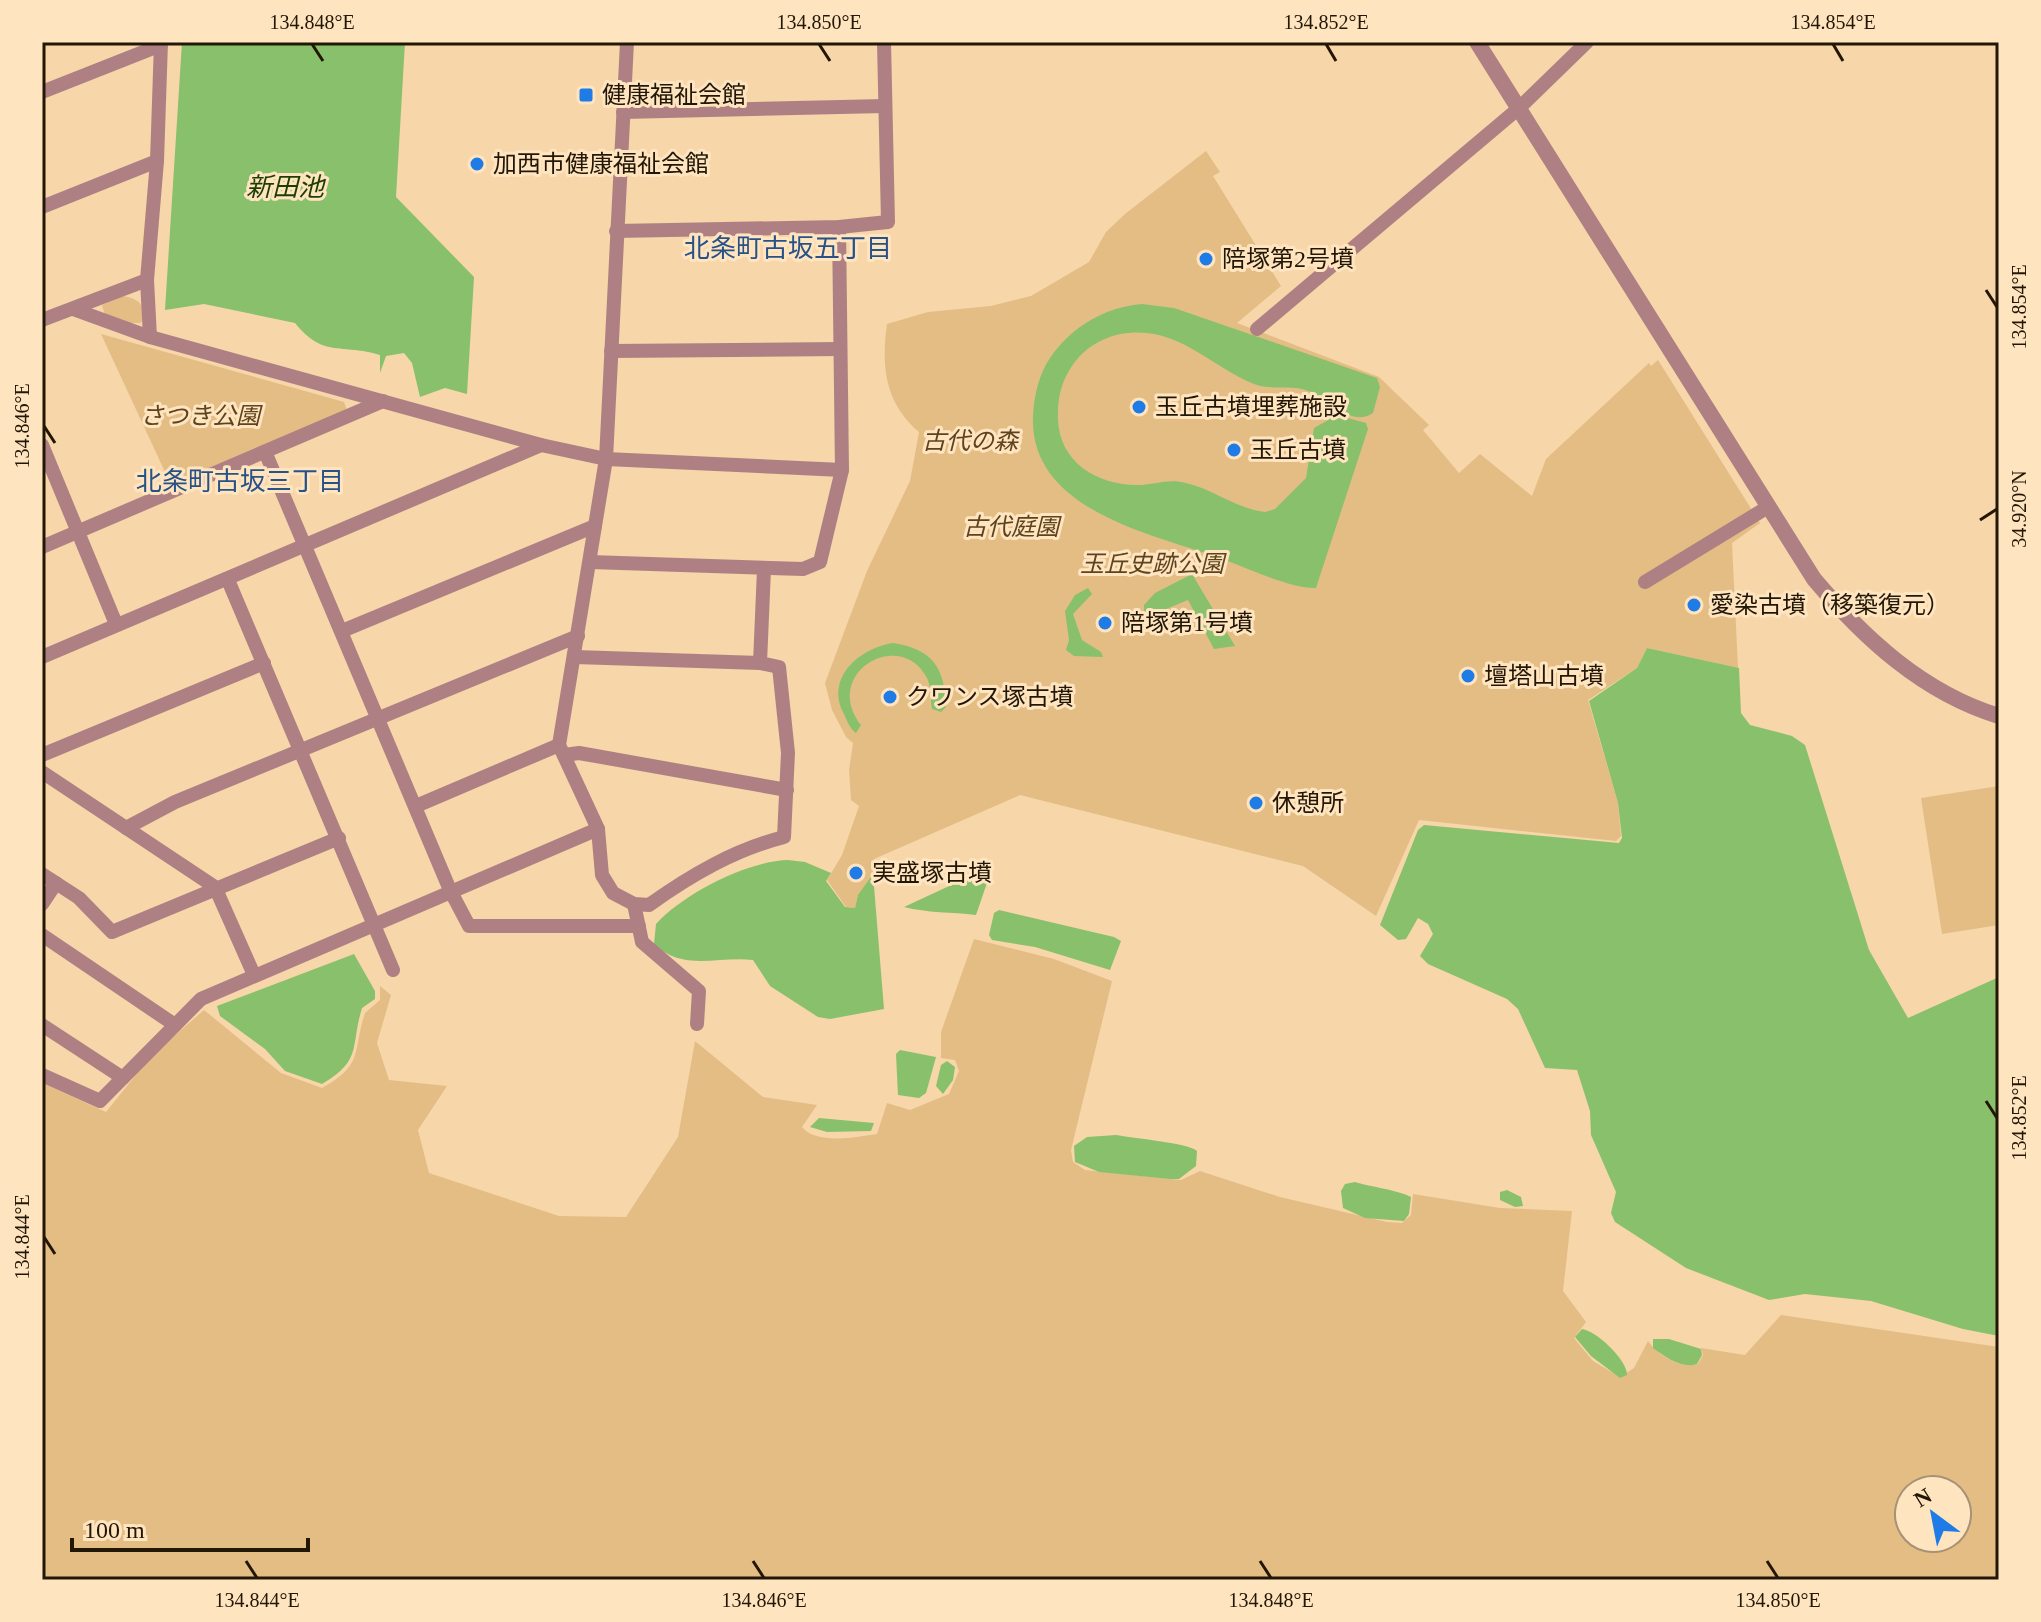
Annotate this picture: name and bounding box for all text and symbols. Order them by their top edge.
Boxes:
text: 134.848°E [269,11,355,33]
text: 134.850°E [776,11,862,33]
text: 134.852°E [1283,11,1369,33]
text: 134.854°E [1790,11,1876,33]
place label: 健康福祉会館 [602,82,746,108]
marker: 健康福祉会館 [577,86,595,104]
place label: 加西市健康福祉会館 [493,151,709,177]
marker: 加西市健康福祉会館 [468,155,486,173]
water label: 新田池 [246,173,327,202]
district label: 北条町古坂五丁目 [684,234,892,263]
place label: 陪塚第2号墳 [1222,246,1354,272]
marker: 陪塚第2号墳 [1197,250,1215,268]
text: 134.854°E [2008,264,2030,350]
text: 134.846°E [11,383,33,469]
place label: 玉丘古墳埋葬施設 [1155,394,1347,420]
marker: 玉丘古墳埋葬施設 [1130,398,1148,416]
park label: さつき公園 [140,403,263,429]
park label: 古代の森 [922,428,1020,454]
place label: 玉丘古墳 [1250,437,1346,463]
marker: 玉丘古墳 [1225,441,1243,459]
district label: 北条町古坂三丁目 [136,467,344,496]
text: 34.920°N [2008,470,2030,548]
park label: 古代庭園 [963,514,1062,540]
park label: 玉丘史跡公園 [1080,551,1227,577]
place label: 愛染古墳（移築復元） [1710,592,1950,618]
marker: 愛染古墳（移築復元） [1685,596,1703,614]
place label: 陪塚第1号墳 [1121,610,1253,636]
marker: 陪塚第1号墳 [1096,614,1114,632]
place label: 壇塔山古墳 [1484,663,1604,689]
marker: 壇塔山古墳 [1459,667,1477,685]
place label: クワンス塚古墳 [906,684,1074,710]
marker: クワンス塚古墳 [881,688,899,706]
place label: 休憩所 [1272,790,1344,816]
marker: 休憩所 [1247,794,1265,812]
place label: 実盛塚古墳 [872,860,992,886]
marker: 実盛塚古墳 [847,864,865,882]
text: 134.852°E [2008,1075,2030,1161]
text: 134.844°E [11,1194,33,1280]
north arrow [1893,1474,1973,1554]
text: N [1909,1483,1936,1512]
scale bar [72,1502,308,1552]
text: 100 m [84,1517,145,1543]
text: 134.844°E [214,1589,300,1611]
text: 134.846°E [721,1589,807,1611]
text: 134.848°E [1228,1589,1314,1611]
text: 134.850°E [1735,1589,1821,1611]

